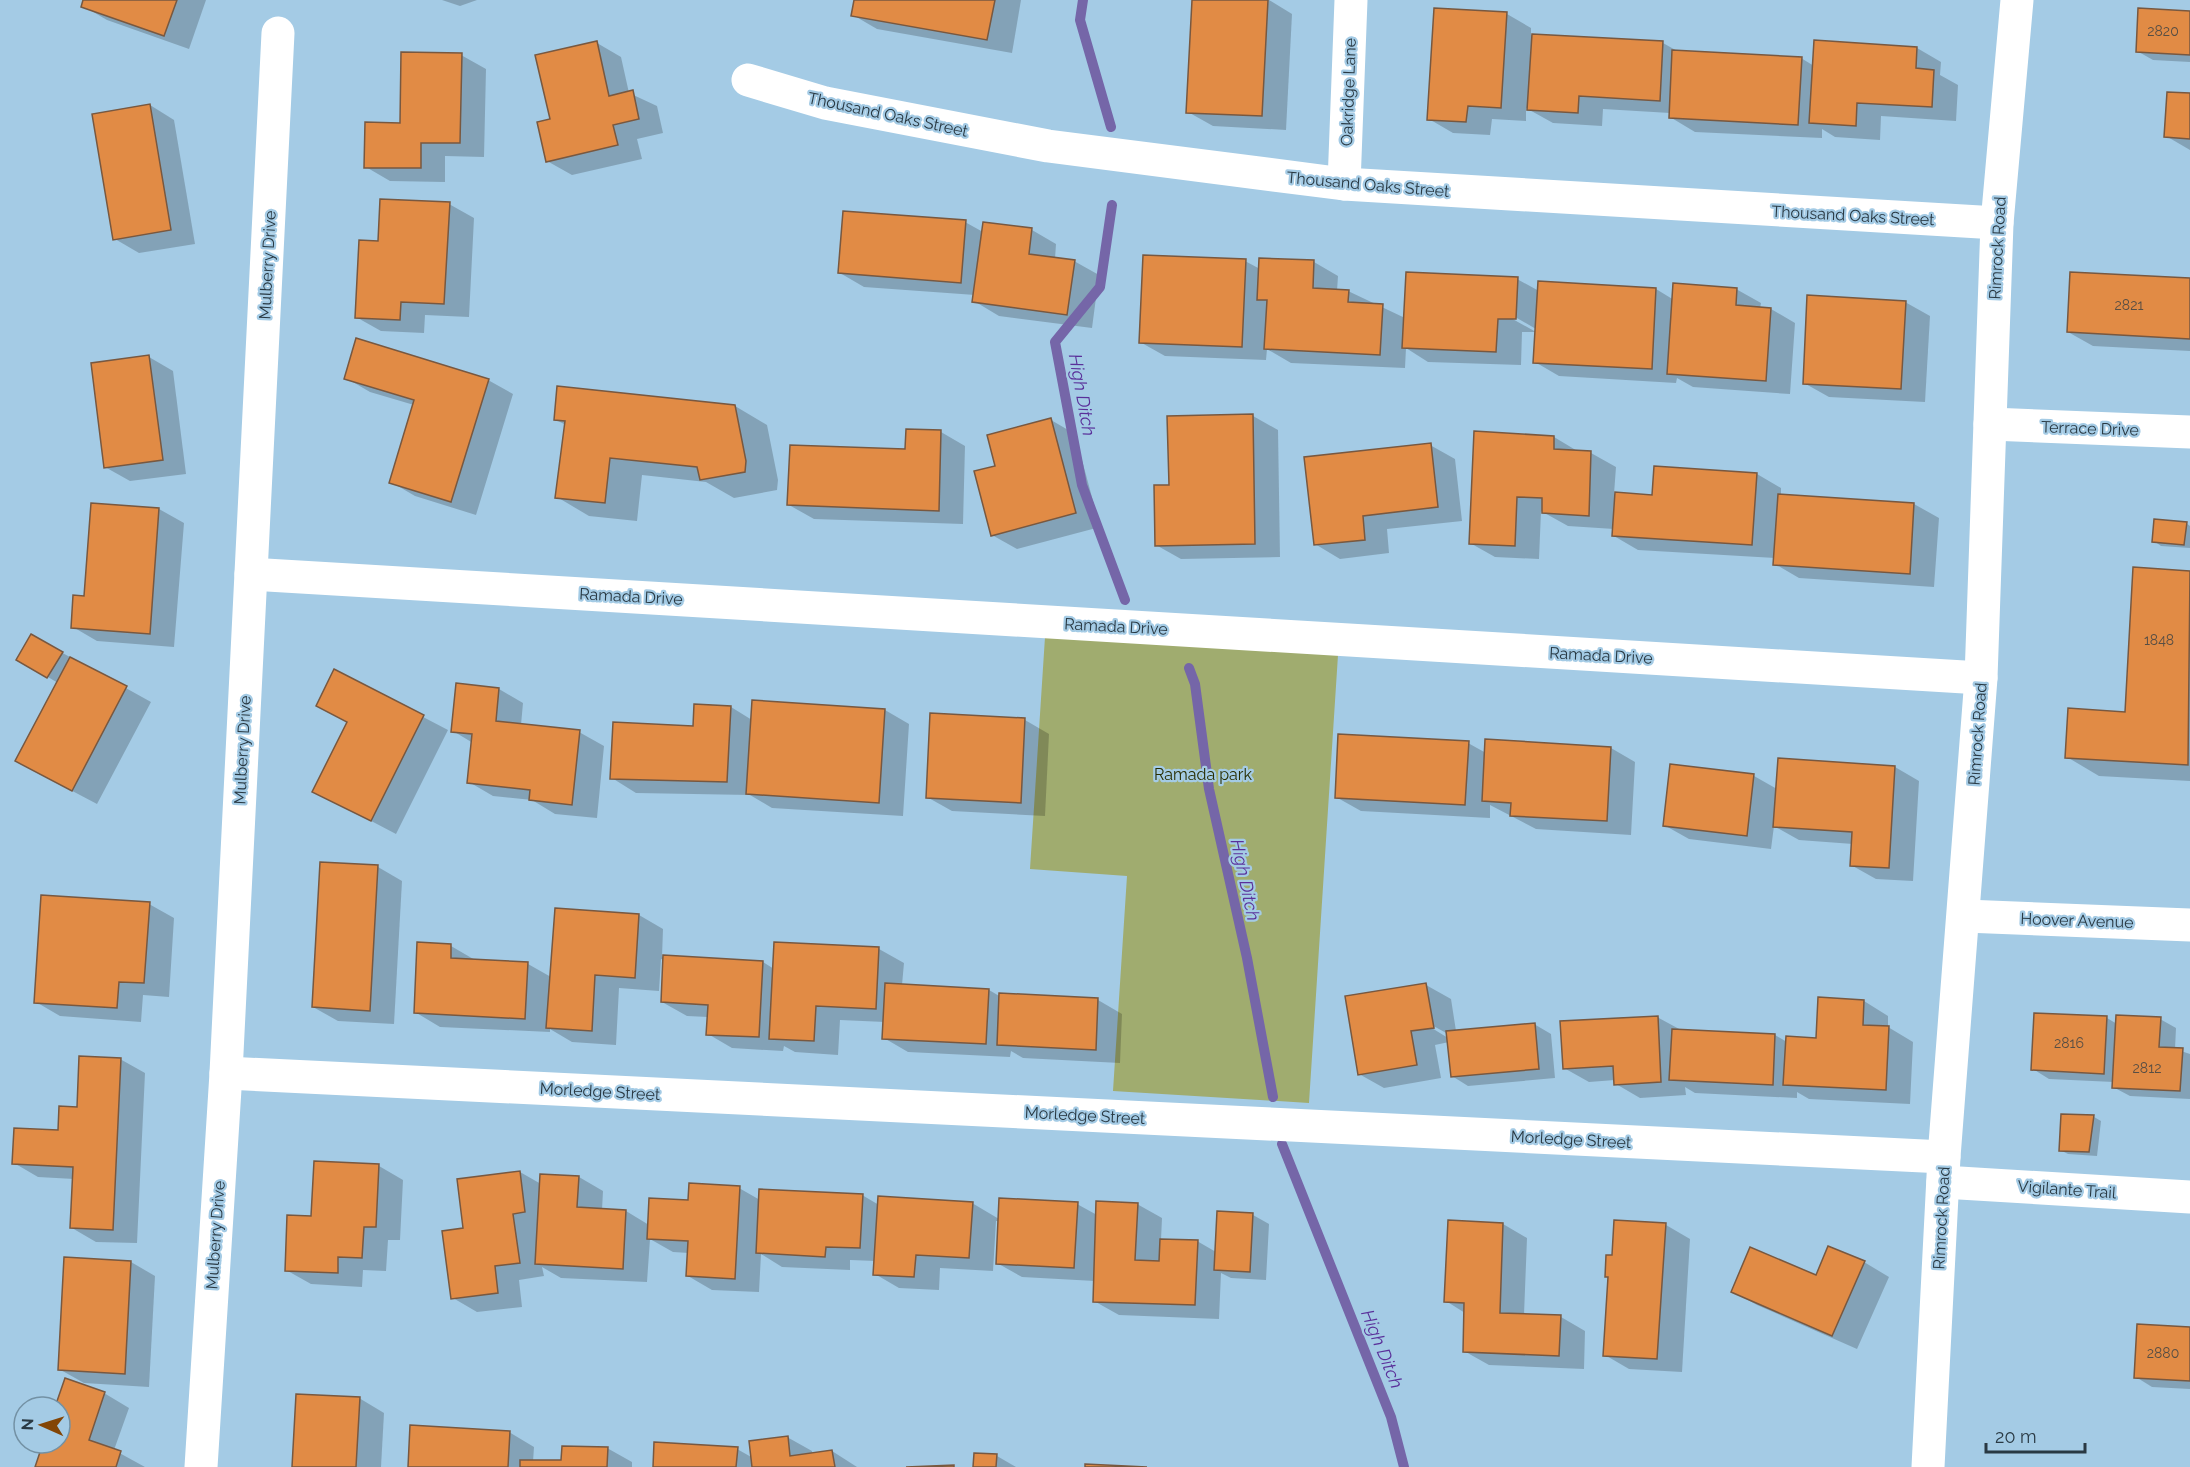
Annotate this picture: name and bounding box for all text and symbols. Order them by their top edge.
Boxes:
house number: 2820 [2147,23,2179,39]
street label: Oakridge Lane [1337,38,1360,146]
street label: Thousand Oaks Street [806,88,970,141]
street label: Thousand Oaks Street [1286,168,1451,201]
street label: Rimrock Road [1985,196,2010,300]
street label: Thousand Oaks Street [1771,202,1936,229]
street label: Mulberry Drive [255,210,280,320]
house number: 2821 [2115,297,2143,313]
water label: High Ditch [1065,352,1100,438]
street label: Terrace Drive [2041,417,2139,440]
street label: Ramada Drive [579,584,683,609]
street label: Ramada Drive [1064,614,1168,639]
house number: 1848 [2144,632,2174,648]
street label: Ramada Drive [1549,643,1653,668]
street label: Rimrock Road [1964,682,1991,786]
street label: Mulberry Drive [230,695,255,805]
park label: Ramada park [1154,765,1252,784]
water label: High Ditch [1227,837,1264,923]
street label: Hoover Avenue [2020,909,2134,932]
house number: 2816 [2054,1035,2084,1051]
house number: 2812 [2133,1060,2161,1076]
street label: Morledge Street [539,1079,661,1104]
street label: Morledge Street [1024,1103,1146,1128]
street label: Morledge Street [1510,1127,1632,1152]
street label: Rimrock Road [1929,1166,1954,1270]
street label: Vigilante Trail [2017,1177,2118,1202]
street label: Mulberry Drive [202,1180,229,1290]
water label: High Ditch [1357,1306,1408,1391]
house number: 2880 [2147,1345,2179,1361]
north arrow [12,1395,72,1455]
scale bar [1986,1416,2085,1454]
text: N [18,1418,37,1431]
text: 20 m [1995,1426,2037,1447]

